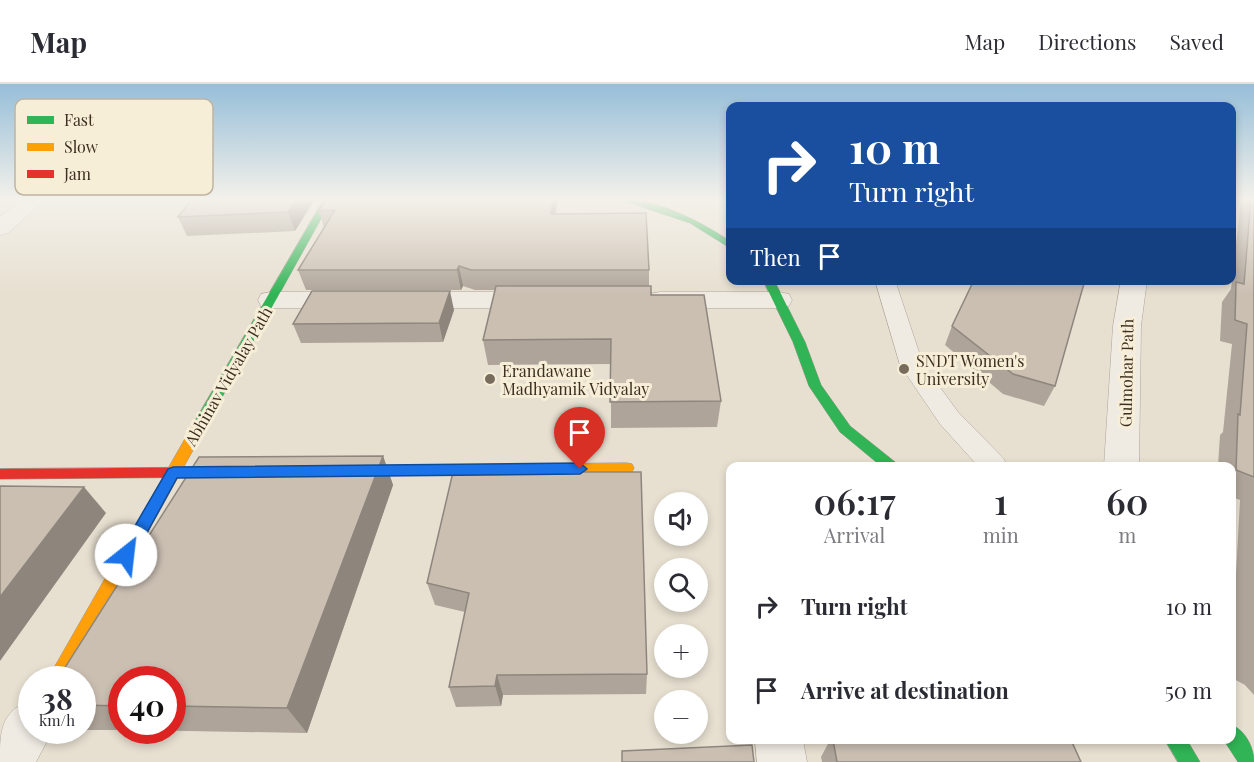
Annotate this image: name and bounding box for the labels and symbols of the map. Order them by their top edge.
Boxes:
legend [15,99,213,195]
text: Fast [64,109,94,130]
text: Slow [64,136,99,157]
text: Jam [63,163,91,184]
street label: Abhinav Vidyalay Path [179,302,277,450]
street label: Gulmohar Path [1115,318,1137,427]
place label: SNDT Women's University [916,350,1024,389]
place label: Erandawane Madhyamik Vidyalay [502,360,649,399]
marker: SNDT Women's University [897,362,911,376]
marker: Erandawane Madhyamik Vidyalay [483,372,497,386]
pin [554,407,605,469]
position arrow [94,523,158,587]
speed limit sign: 40 [108,666,186,744]

